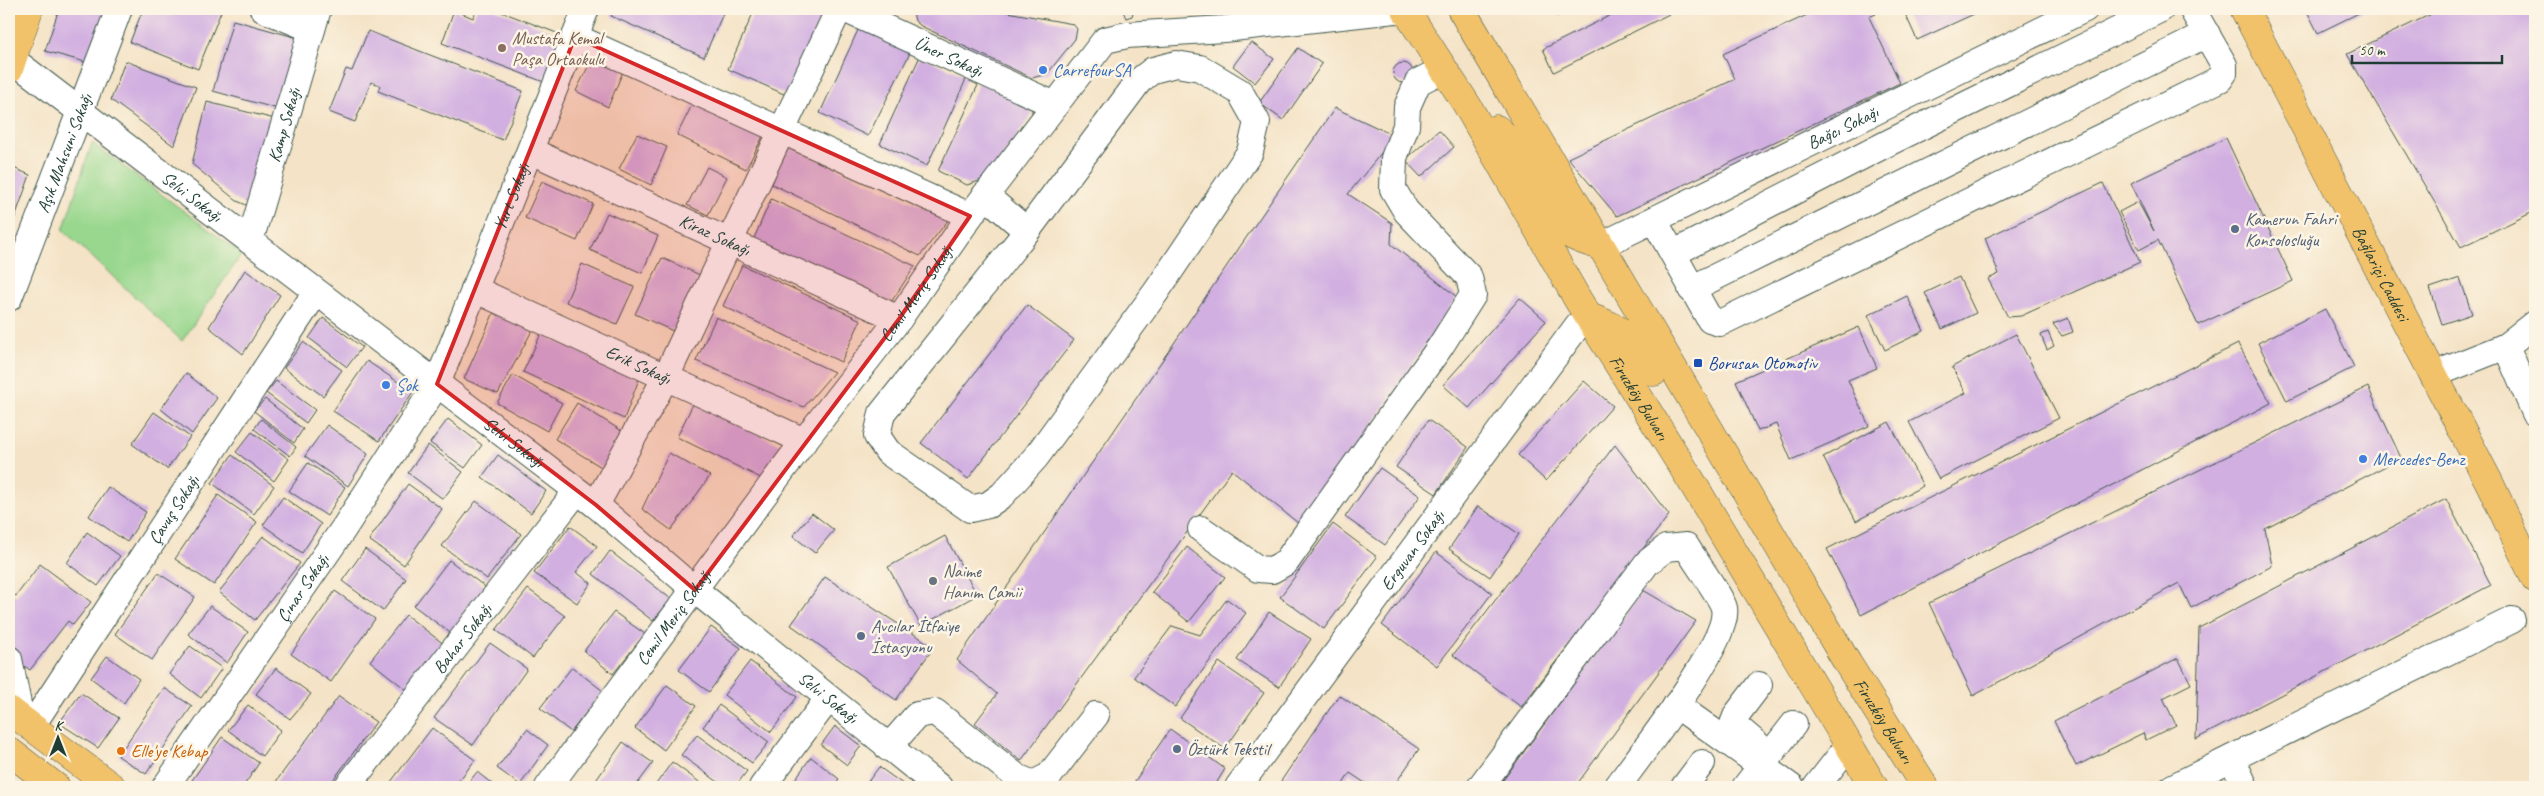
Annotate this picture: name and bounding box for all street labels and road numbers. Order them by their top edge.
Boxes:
street label: Üner Sokağı [911,32,987,82]
street label: Kamp Sokağı [263,85,305,165]
street label: Aşık Mahsuni Sokağı [32,90,97,216]
street label: Bağcı Sokağı [1803,101,1882,154]
street label: Yurt Sokağı [488,159,535,233]
street label: Selvi Sokağı [157,166,227,227]
street label: Kiraz Sokağı [676,209,754,261]
street label: Bağlariçi Caddesi [2347,222,2416,327]
street label: Cemil Meriç Sokağı [875,240,958,346]
street label: Erik Sokağı [602,340,675,389]
street label: Firuzköy Bulvarı [1604,351,1674,445]
street label: Selvi Sokağı [479,412,549,473]
street label: Çavuş Sokağı [143,470,204,549]
street label: Erguvan Sokağı [1376,505,1449,595]
street label: Çınar Sokağı [271,549,334,627]
street label: Cemil Meriç Sokağı [631,565,716,669]
street label: Bahar Sokağı [428,599,497,678]
street label: Selvi Sokağı [794,667,863,729]
street label: Firuzköy Bulvarı [1849,674,1919,768]

